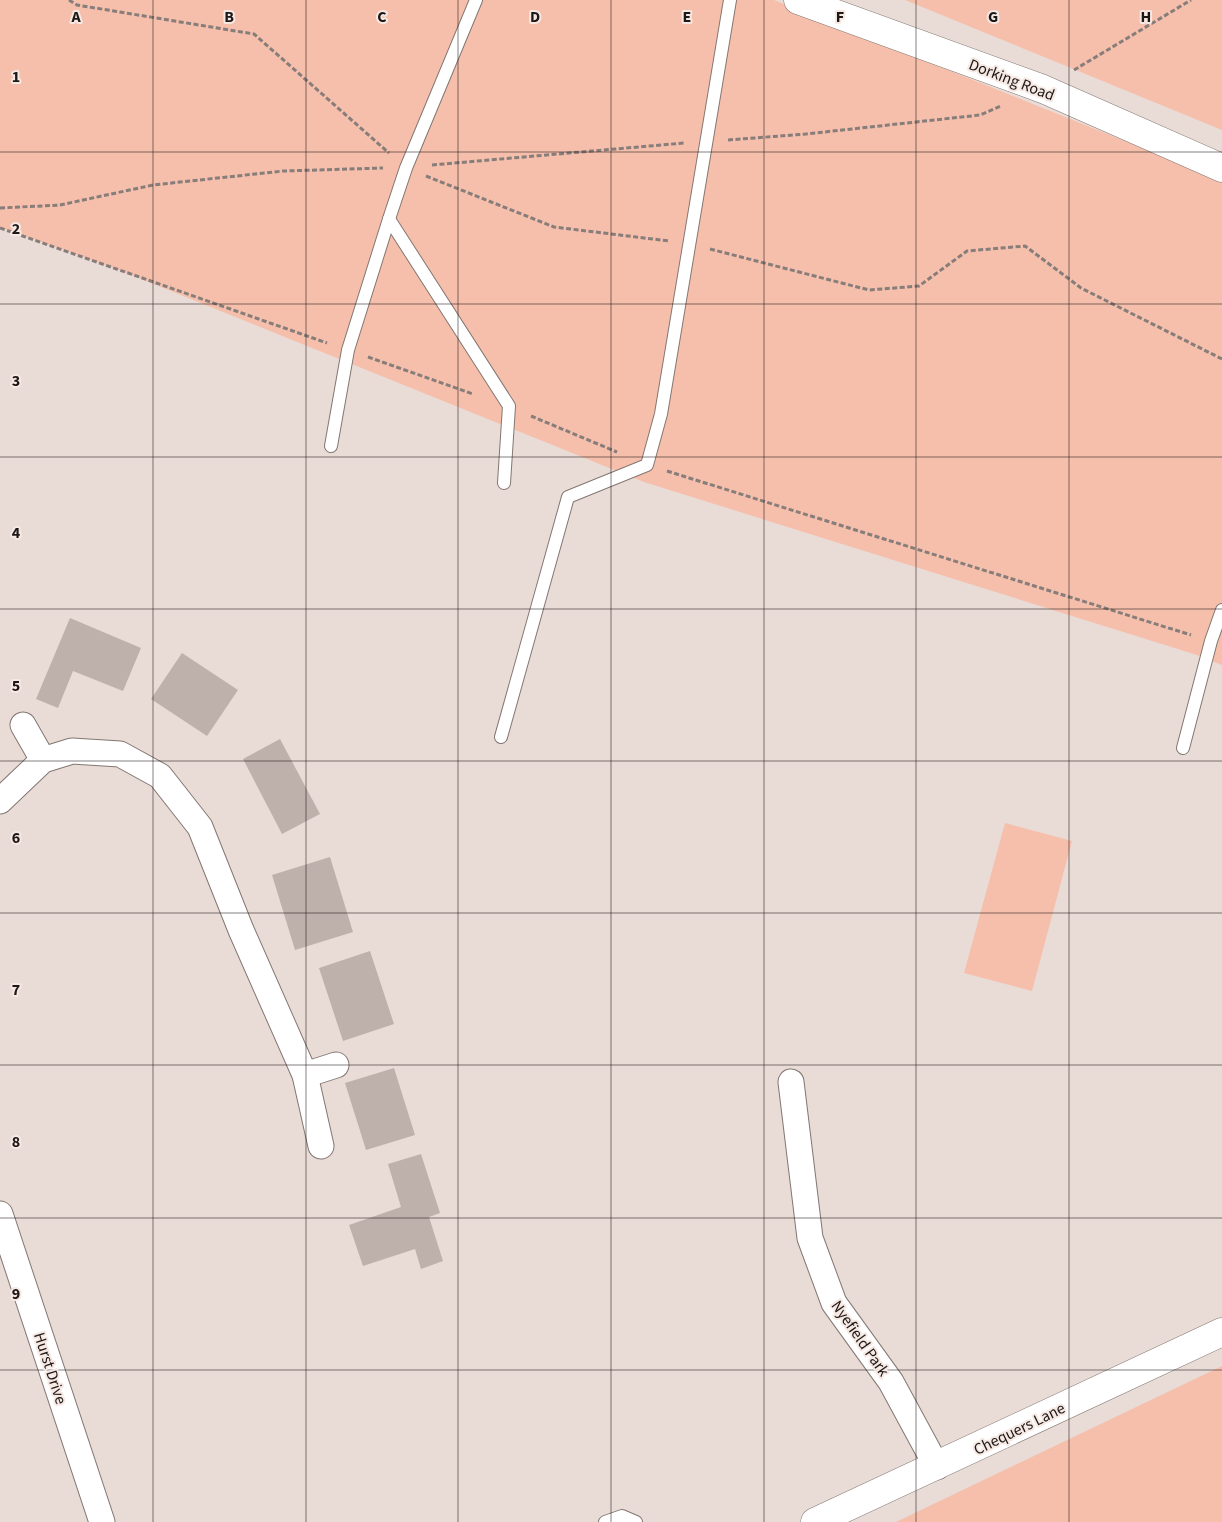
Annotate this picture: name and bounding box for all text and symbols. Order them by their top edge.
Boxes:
text: A [70,6,81,28]
text: B [224,6,234,28]
text: C [377,6,387,28]
text: D [530,6,540,28]
text: E [683,6,691,28]
text: F [836,6,844,28]
text: G [988,6,998,28]
text: H [1141,6,1151,28]
street label: Dorking Road [966,53,1058,106]
text: 1 [12,66,20,88]
text: 2 [12,218,20,240]
text: 3 [12,370,20,392]
text: 4 [12,522,21,544]
text: 5 [12,675,20,697]
text: 6 [12,827,20,849]
text: 7 [12,979,20,1001]
text: 8 [12,1131,20,1153]
text: 9 [12,1283,20,1305]
street label: Nyefield Park [826,1296,895,1381]
street label: Hurst Drive [28,1330,72,1407]
street label: Chequers Lane [970,1397,1069,1461]

